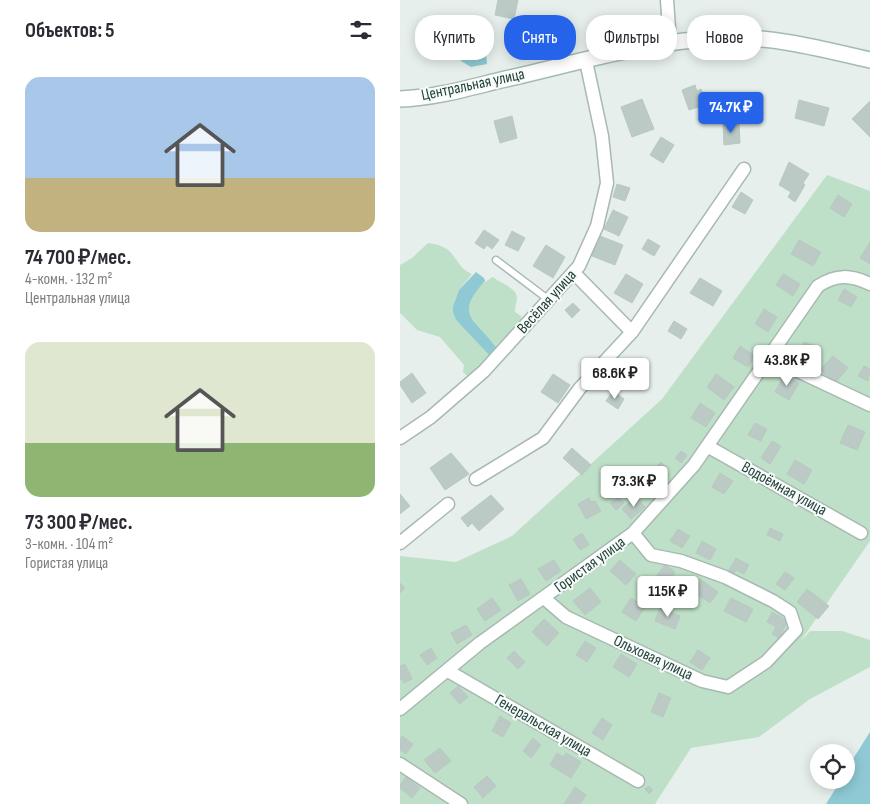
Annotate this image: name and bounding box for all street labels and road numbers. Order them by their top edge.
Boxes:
street label: Центральная улица [420,65,526,105]
street label: Весёлая улица [513,266,581,338]
street label: Водоёмная улица [738,458,830,520]
street label: Гористая улица [551,533,629,597]
street label: Ольховая улица [610,631,696,685]
street label: Генеральская улица [491,691,595,761]

